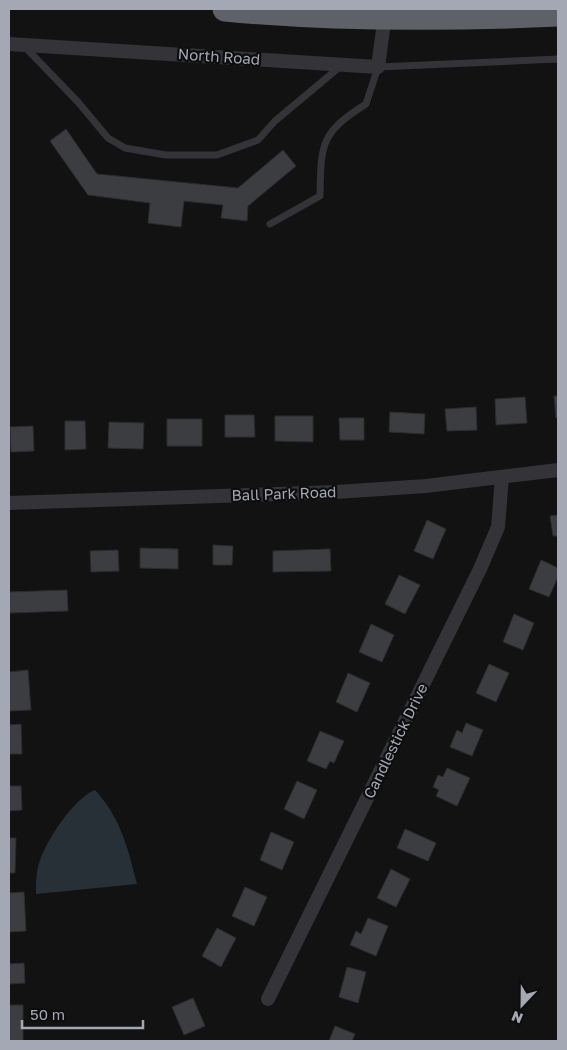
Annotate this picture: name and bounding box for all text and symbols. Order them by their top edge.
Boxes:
street label: North Road [177,44,261,68]
street label: Ball Park Road [231,482,337,504]
street label: Candlestick Drive [359,680,431,801]
north arrow [497,980,547,1030]
scale bar [22,998,144,1030]
text: 50 m [30,1005,65,1023]
text: N [509,1008,525,1027]

